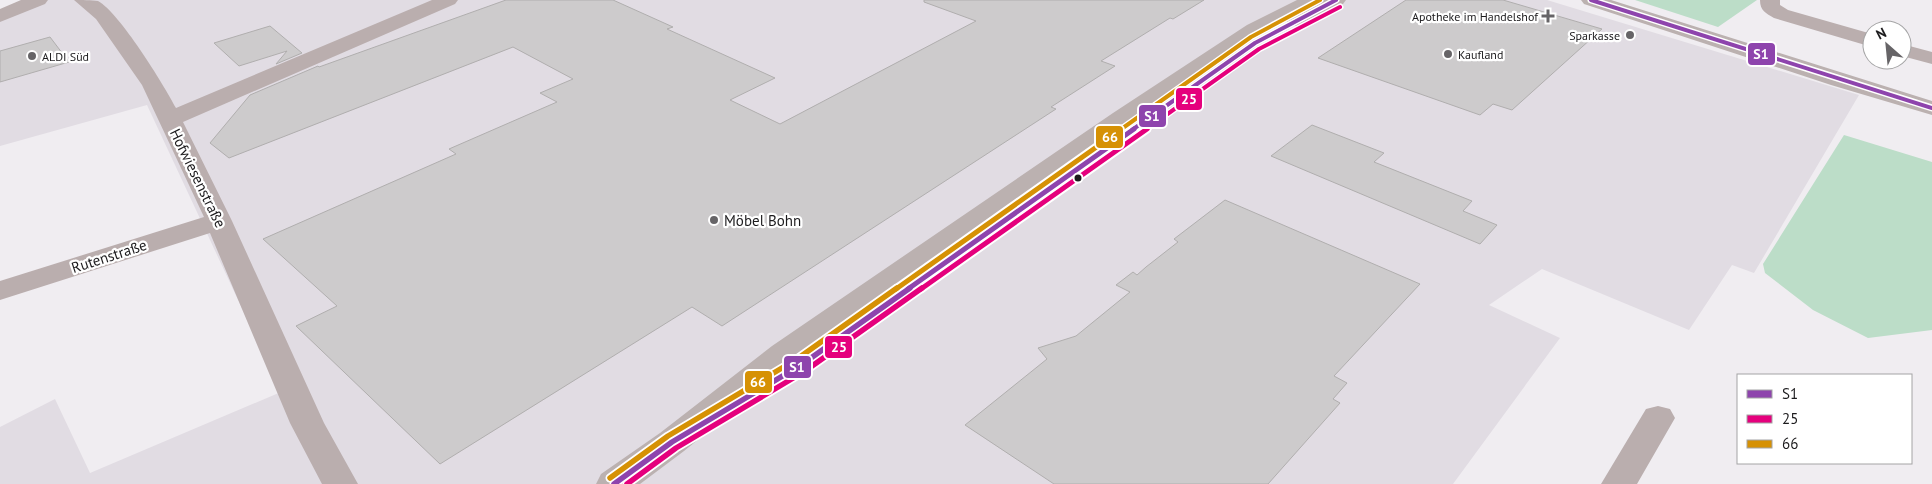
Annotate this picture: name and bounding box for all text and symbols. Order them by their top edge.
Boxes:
place label: Apotheke im Handelshof [1412,9,1539,24]
marker: Apotheke im Handelshof [1542,10,1554,22]
north arrow [1862,20,1912,70]
text: N [1873,23,1889,44]
place label: Sparkasse [1569,28,1620,43]
marker: Sparkasse [1624,29,1636,41]
line badge: S1 [1747,42,1776,66]
text: S1 [1753,45,1769,63]
place label: Kaufland [1458,47,1503,62]
marker: Kaufland [1442,48,1454,60]
place label: ALDI Süd [42,49,89,64]
marker: ALDI Süd [26,50,38,62]
line badge: 25 [1175,87,1203,111]
text: 25 [1181,90,1197,108]
line badge: S1 [1138,104,1167,128]
text: S1 [1144,107,1160,125]
street label: Hofwiesenstraße [166,125,230,231]
line badge: 66 [1095,125,1124,149]
text: 66 [1102,128,1118,146]
unlabelled marker [1073,173,1083,183]
place label: Möbel Bohn [724,211,801,230]
marker: Möbel Bohn [708,214,720,226]
street label: Rutenstraße [69,235,149,277]
line badge: 25 [824,335,853,359]
text: 25 [831,338,847,356]
line badge: S1 [783,355,812,379]
text: S1 [789,358,805,376]
line badge: 66 [744,370,773,394]
text: 66 [750,373,766,391]
legend [1737,374,1912,464]
text: S1 [1782,384,1798,403]
text: 25 [1782,409,1798,428]
text: 66 [1782,434,1798,453]

